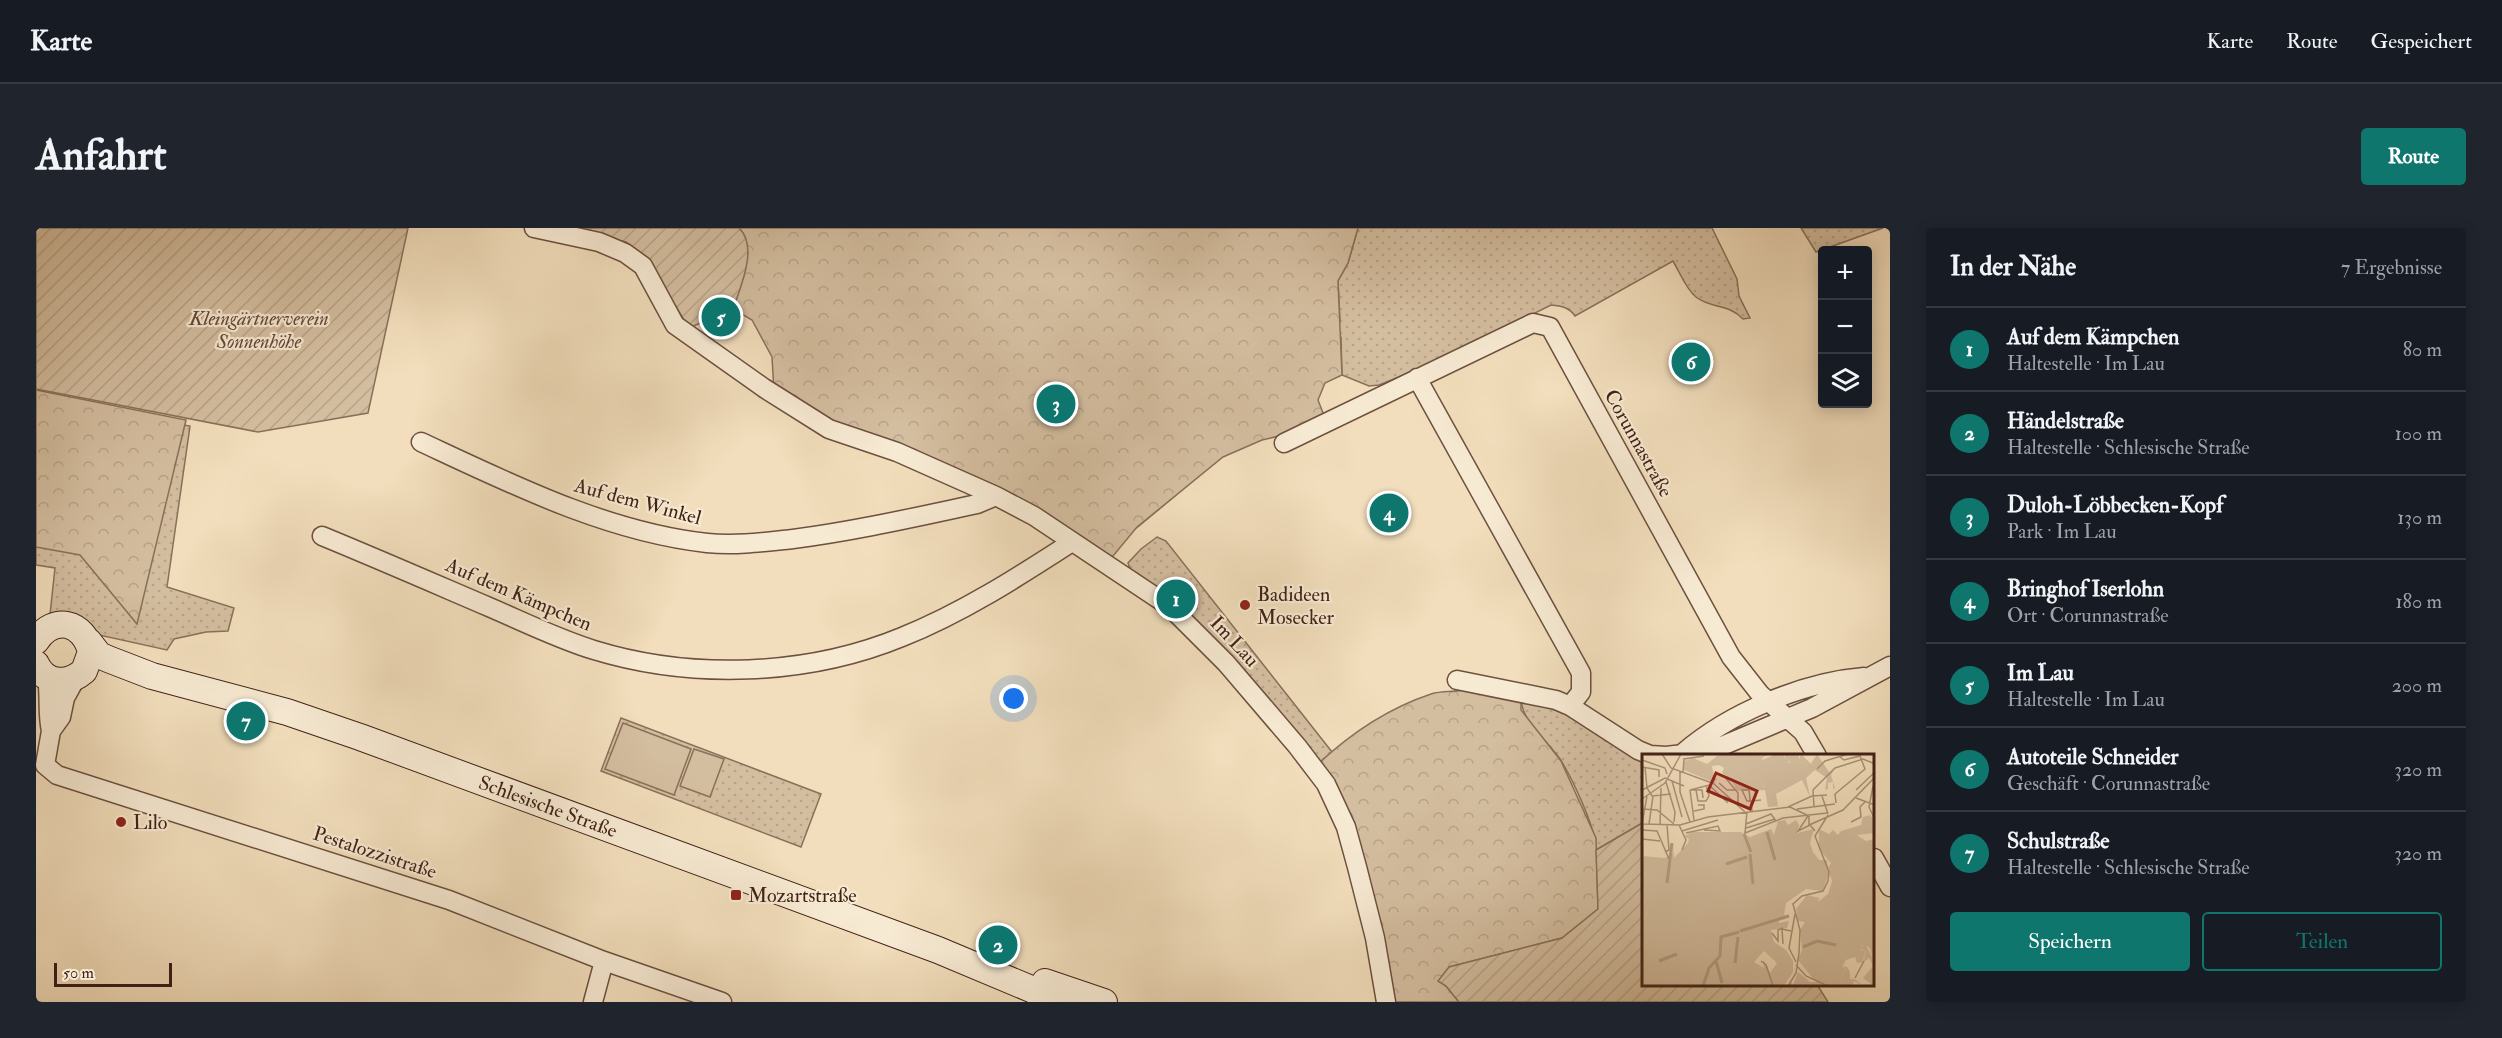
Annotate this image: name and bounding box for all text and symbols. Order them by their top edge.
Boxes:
text: Karte [30,24,92,59]
text: Karte [2207,28,2253,55]
text: Route [2286,28,2338,55]
text: Gespeichert [2371,28,2472,55]
button: Route [2361,128,2466,185]
text: Anfahrt [36,130,167,182]
map controls [1818,246,1872,408]
button: + [1818,246,1872,300]
text: In der Nähe [1950,251,2076,283]
text: 7 Ergebnisse [2341,255,2442,280]
pin: 5 [702,294,740,340]
button: − [1818,300,1872,354]
park label: Kleingärtnerverein Sonnenhöhe [188,306,329,354]
text: Auf dem Kämpchen [2007,323,2179,351]
text: 1 [1966,337,1973,362]
text: 80 m [2403,337,2442,362]
pin: 6 [1672,340,1710,384]
text: Haltestelle · Im Lau [2007,351,2165,376]
button: layers [1818,354,1872,408]
pin: 3 [1036,382,1076,426]
street label: Corunnastraße [1599,385,1678,501]
text: Händelstraße [2007,407,2124,435]
text: 2 [1964,421,1975,446]
text: 100 m [2395,421,2442,446]
text: Haltestelle · Schlesische Straße [2007,435,2250,460]
street label: Auf dem Winkel [571,472,704,530]
pin: 4 [1370,490,1408,536]
text: Duloh-Löbbecken-Kopf [2007,491,2223,519]
text: 3 [1966,505,1973,530]
text: 130 m [2397,505,2442,530]
text: Park · Im Lau [2007,519,2117,544]
street label: Auf dem Kämpchen [441,552,596,637]
text: Bringhof Iserlohn [2007,575,2164,603]
pin: 1 [1156,576,1196,622]
place label: Badideen Mosecker [1257,582,1335,630]
text: 4 [1964,589,1975,614]
text: 180 m [2395,589,2442,614]
marker: Badideen Mosecker [1238,598,1252,612]
text: Ort · Corunnastraße [2007,603,2169,628]
street label: Im Lau [1205,611,1265,672]
text: Im Lau [2007,659,2074,687]
text: 5 [1965,673,1974,698]
text: 200 m [2392,673,2442,698]
your location [999,684,1028,713]
text: Haltestelle · Im Lau [2007,687,2165,712]
pin: 7 [226,698,266,744]
text: Autoteile Schneider [2007,743,2179,771]
inset map [1642,754,1875,987]
text: 6 [1964,757,1975,782]
text: 320 m [2394,757,2442,782]
street label: Schlesische Straße [475,770,621,843]
text: Geschäft · Corunnastraße [2007,771,2210,796]
place label: Lilo [133,810,167,835]
marker: Lilo [114,815,128,829]
street label: Pestalozzistraße [310,821,440,884]
text: Schulstraße [2007,827,2110,855]
text: 7 [1965,841,1974,866]
text: 320 m [2394,841,2442,866]
text: Haltestelle · Schlesische Straße [2007,855,2250,880]
place label: Mozartstraße [748,883,857,908]
marker: Mozartstraße [729,888,743,902]
button: Speichern [1950,912,2190,971]
button: Teilen [2202,912,2442,971]
pin: 2 [978,922,1018,968]
scale bar [54,960,172,988]
text: 50 m [63,963,94,983]

